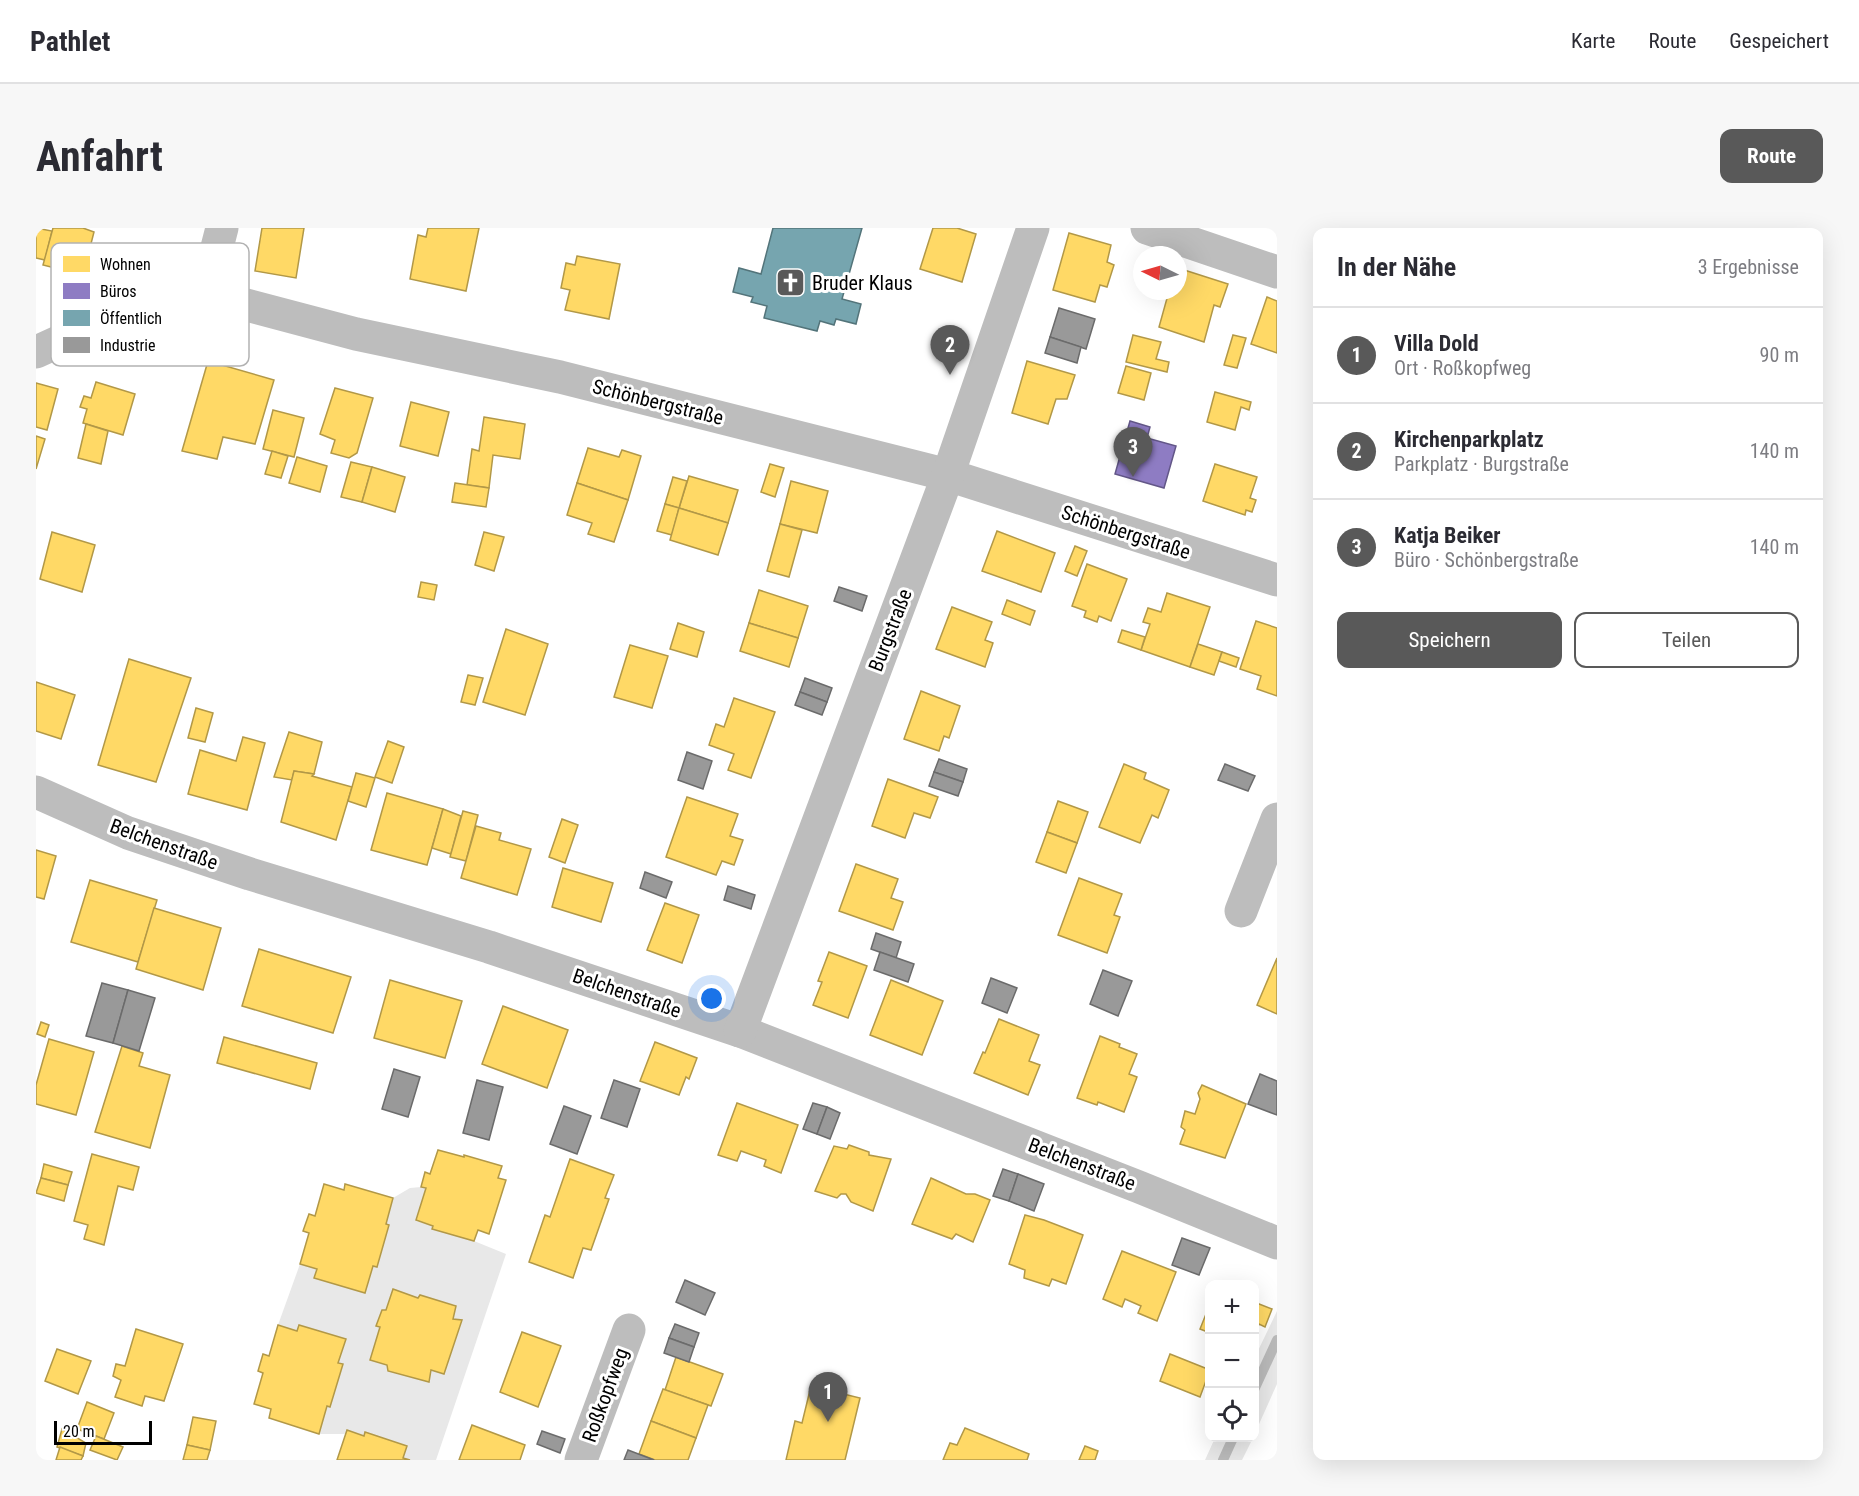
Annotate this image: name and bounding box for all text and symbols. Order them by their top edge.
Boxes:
text: Pathlet [30,25,110,58]
text: Karte [1571,29,1615,53]
text: Route [1648,29,1696,53]
text: Gespeichert [1729,29,1829,53]
button: Route [1720,129,1823,183]
text: Anfahrt [36,132,163,181]
legend [51,243,249,366]
north arrow [1133,246,1187,300]
text: In der Nähe [1337,252,1456,282]
text: Wohnen [100,255,151,274]
text: 3 Ergebnisse [1698,255,1799,279]
church icon: Bruder Klaus [775,267,807,299]
place label: Bruder Klaus [812,271,913,295]
text: Büros [100,282,137,301]
text: Öffentlich [100,309,162,328]
pin: 2 [930,326,970,375]
text: Villa Dold [1394,331,1479,356]
text: Industrie [100,336,156,355]
text: 1 [1351,343,1362,367]
text: 90 m [1760,343,1799,367]
text: Ort · Roßkopfweg [1394,356,1531,380]
street label: Schönbergstraße [590,374,726,430]
text: Kirchenparkplatz [1394,427,1544,452]
pin: 3 [1114,428,1152,477]
text: 2 [1351,439,1362,463]
text: 140 m [1750,439,1799,463]
text: Parkplatz · Burgstraße [1394,452,1569,476]
street label: Schönbergstraße [1059,500,1193,564]
text: Katja Beiker [1394,523,1501,548]
text: 3 [1351,535,1362,559]
text: 140 m [1750,535,1799,559]
text: Büro · Schönbergstraße [1394,548,1579,572]
street label: Burgstraße [863,585,917,675]
button: Speichern [1337,612,1562,668]
button: Teilen [1574,612,1799,668]
street label: Belchenstraße [107,813,221,875]
street label: Belchenstraße [570,963,684,1023]
your location [697,984,726,1013]
street label: Belchenstraße [1025,1133,1139,1195]
map controls [1205,1280,1259,1442]
button: + [1205,1280,1259,1334]
button: − [1205,1334,1259,1388]
street label: Roßkopfweg [577,1345,633,1445]
pin: 1 [808,1372,848,1422]
button: locate [1205,1388,1259,1442]
scale bar [54,1418,152,1446]
text: 20 m [63,1422,95,1441]

